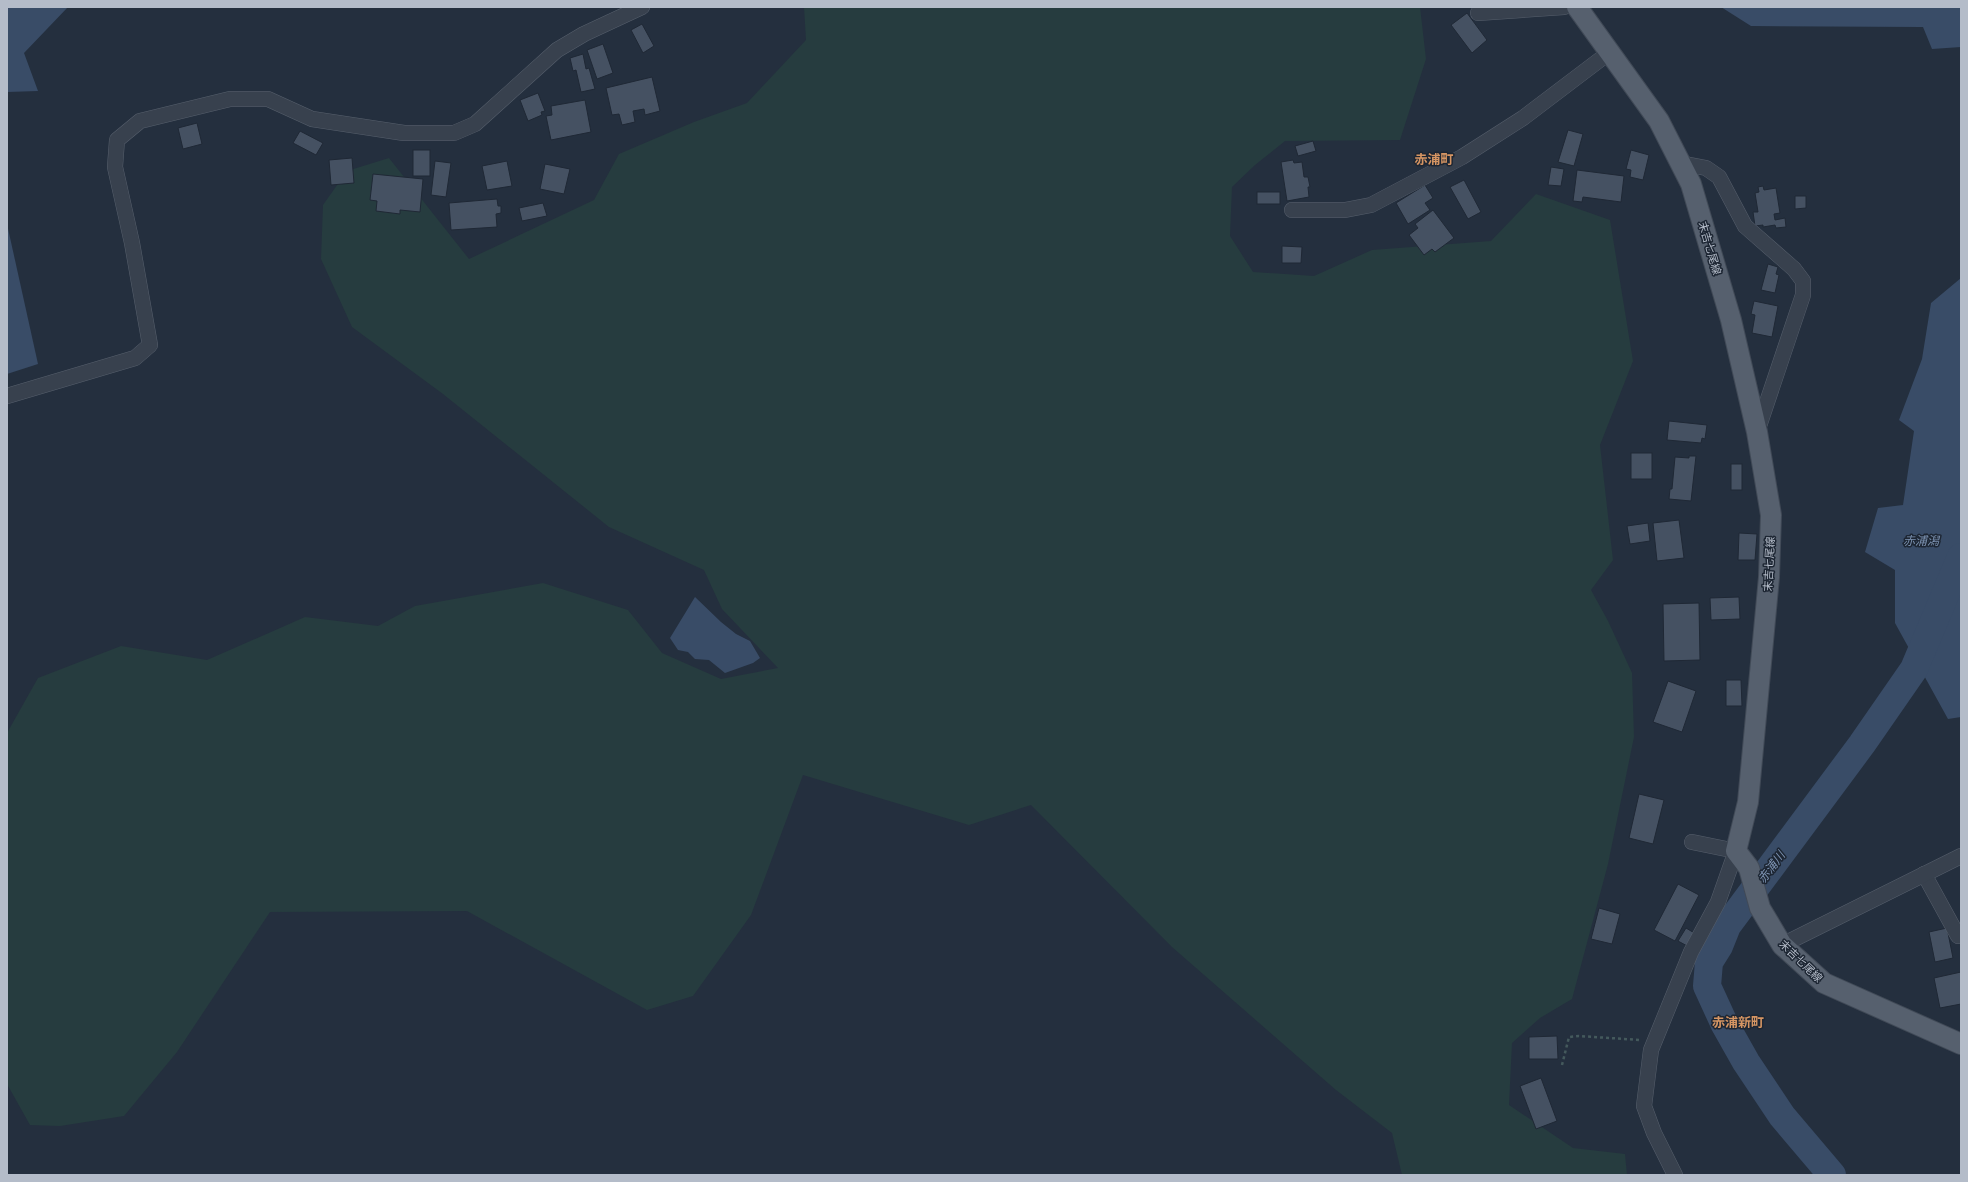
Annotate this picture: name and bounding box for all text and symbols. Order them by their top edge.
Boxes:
district label: 赤浦町 [1414,151,1454,167]
street label: 末吉七尾線 [1696,220,1724,276]
water label: 赤浦潟 [1903,533,1941,548]
street label: 末吉七尾線 [1761,536,1777,592]
water label: 赤浦川 [1754,847,1789,886]
street label: 末吉七尾線 [1776,937,1826,985]
district label: 赤浦新町 [1712,1014,1764,1030]

